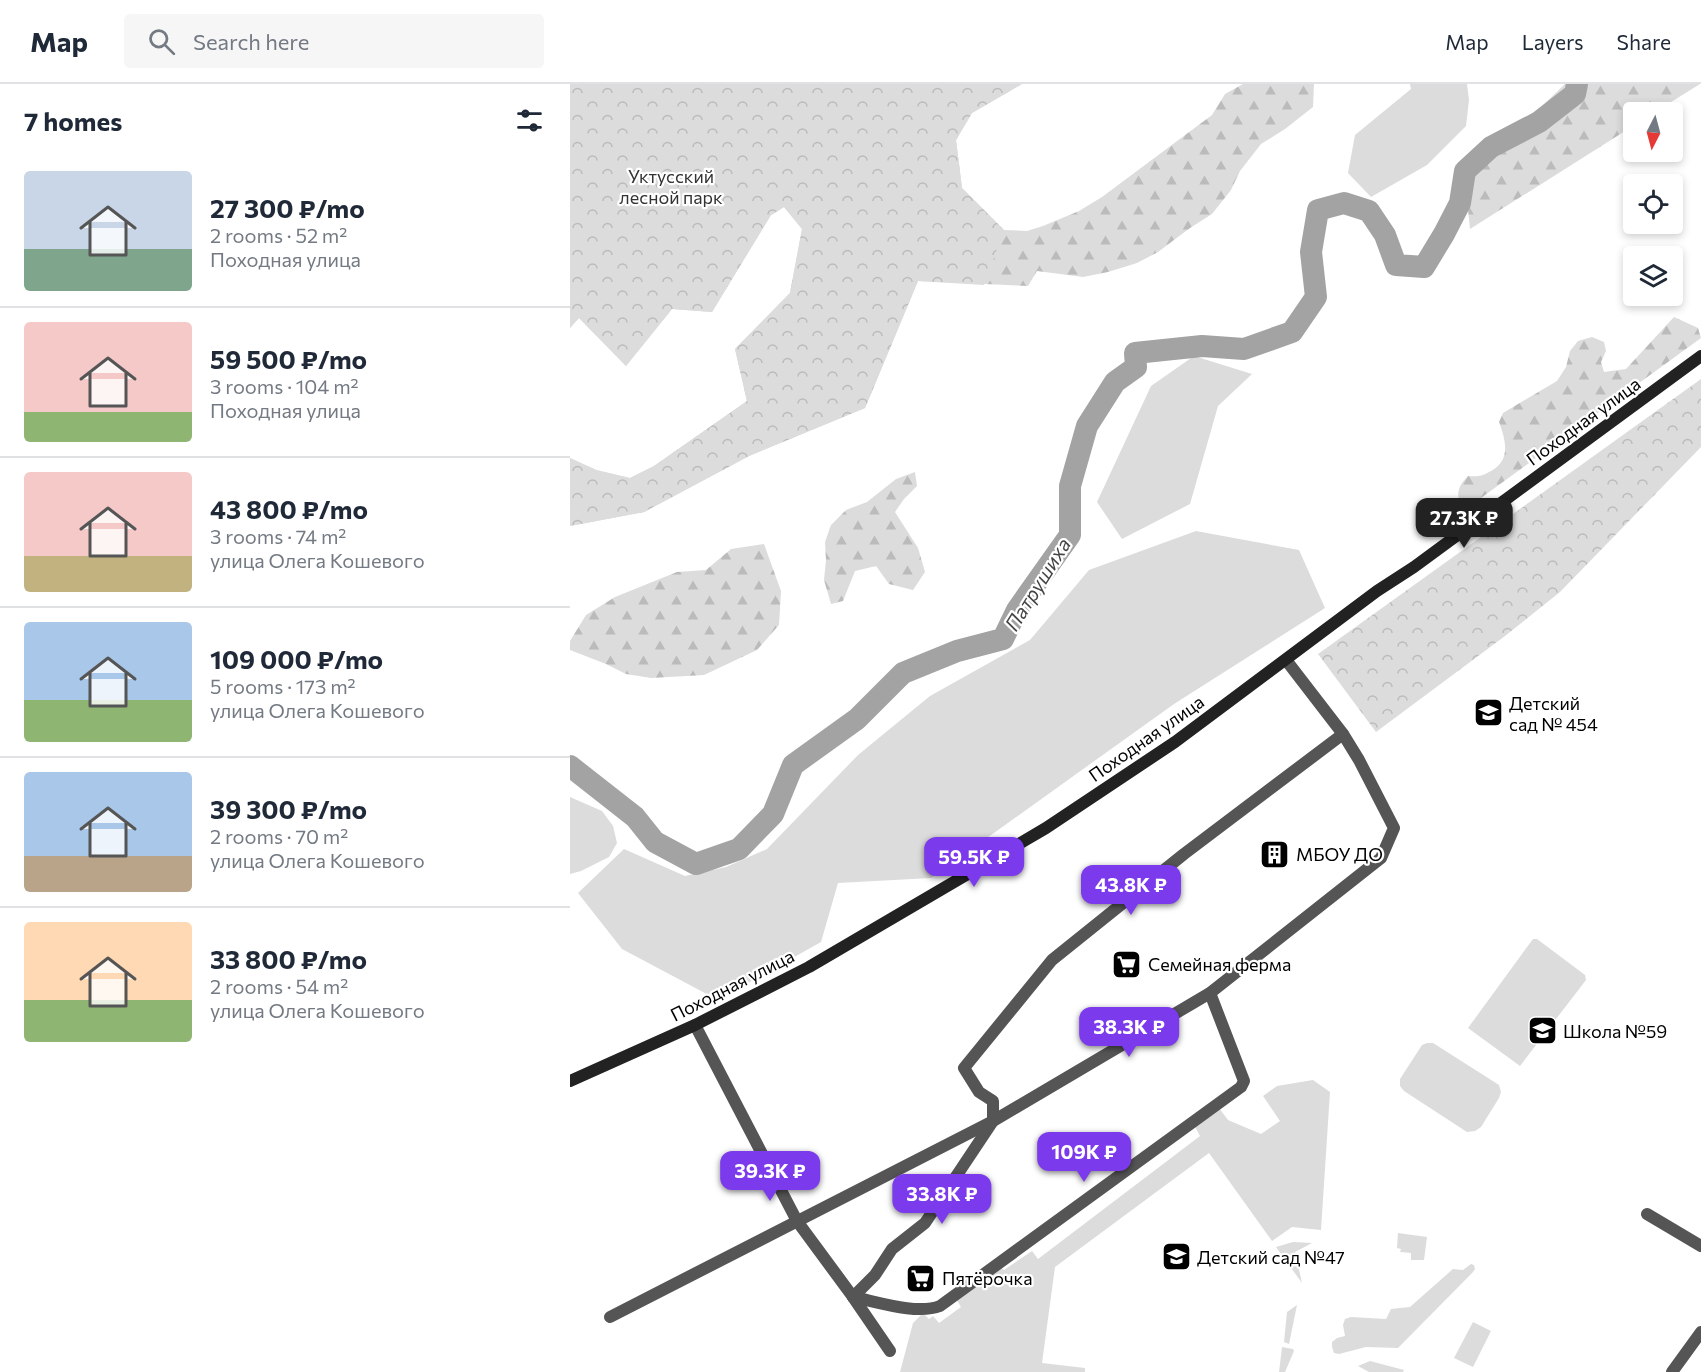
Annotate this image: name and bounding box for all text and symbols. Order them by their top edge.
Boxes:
search box [124,14,544,68]
text: Map [30,24,88,58]
icon: search [145,25,178,58]
text: Search here [193,28,309,55]
text: Map [1445,29,1489,54]
text: Layers [1522,29,1584,54]
text: Share [1617,29,1671,54]
north arrow [1623,102,1683,162]
map controls [1623,102,1683,306]
icon: filters [513,104,546,137]
text: 7 homes [24,105,122,136]
park label: Уктусский лесной парк [619,165,723,208]
button: locate [1623,174,1683,234]
text: 27 300 ₽/mo [210,192,365,223]
icon: home [72,195,144,267]
text: 2 rooms · 52 m² [210,223,347,247]
button: layers [1623,246,1683,306]
text: Походная улица [210,247,361,271]
text: 59 500 ₽/mo [210,343,367,374]
icon: home [72,346,144,418]
street label: Походная улица [1522,372,1644,470]
text: 3 rooms · 104 m² [210,374,359,398]
text: Походная улица [210,398,361,422]
text: 43 800 ₽/mo [210,493,368,524]
icon: home [72,496,144,568]
pin: 27.3K ₽ [1409,498,1519,549]
text: 27.3K ₽ [1430,505,1498,529]
text: 3 rooms · 74 m² [210,524,346,548]
water label: Патрушиха [999,533,1075,635]
text: улица Олега Кошевого [210,548,425,572]
text: 109 000 ₽/mo [210,643,383,674]
icon: home [72,646,144,718]
text: 5 rooms · 173 m² [210,674,356,698]
street label: Походная улица [1084,690,1208,786]
place label: Детский сад № 454 [1509,692,1598,735]
school or university icon: Детский сад № 454 [1472,697,1504,729]
text: улица Олега Кошевого [210,698,425,722]
text: 39 300 ₽/mo [210,793,367,824]
icon: home [72,796,144,868]
text: 2 rooms · 70 m² [210,824,348,848]
pin: 59.5K ₽ [919,837,1029,888]
building icon: МБОУ ДО [1259,838,1291,870]
place label: МБОУ ДО [1296,843,1383,865]
text: 59.5K ₽ [938,844,1010,868]
text: улица Олега Кошевого [210,848,425,872]
pin: 43.8K ₽ [1076,865,1186,916]
text: 43.8K ₽ [1095,872,1167,896]
text: 33 800 ₽/mo [210,943,367,974]
street label: Походная улица [666,944,798,1026]
icon: home [72,946,144,1018]
supermarket icon: Семейная ферма [1111,948,1143,980]
place label: Семейная ферма [1148,953,1291,975]
text: 2 rooms · 54 m² [210,974,348,998]
text: улица Олега Кошевого [210,998,425,1022]
pin: 38.3K ₽ [1074,1007,1184,1058]
text: 38.3K ₽ [1093,1014,1165,1038]
school or university icon: Школа №59 [1526,1015,1558,1047]
place label: Школа №59 [1563,1020,1667,1042]
pin: 109K ₽ [1035,1132,1133,1183]
text: 109K ₽ [1051,1139,1117,1163]
pin: 39.3K ₽ [715,1151,825,1202]
text: 39.3K ₽ [734,1158,806,1182]
pin: 33.8K ₽ [887,1174,997,1225]
text: 33.8K ₽ [906,1181,978,1205]
school or university icon: Детский сад №47 [1160,1241,1192,1273]
place label: Детский сад №47 [1197,1246,1345,1268]
supermarket icon: Пятёрочка [905,1262,937,1294]
place label: Пятёрочка [942,1267,1033,1289]

